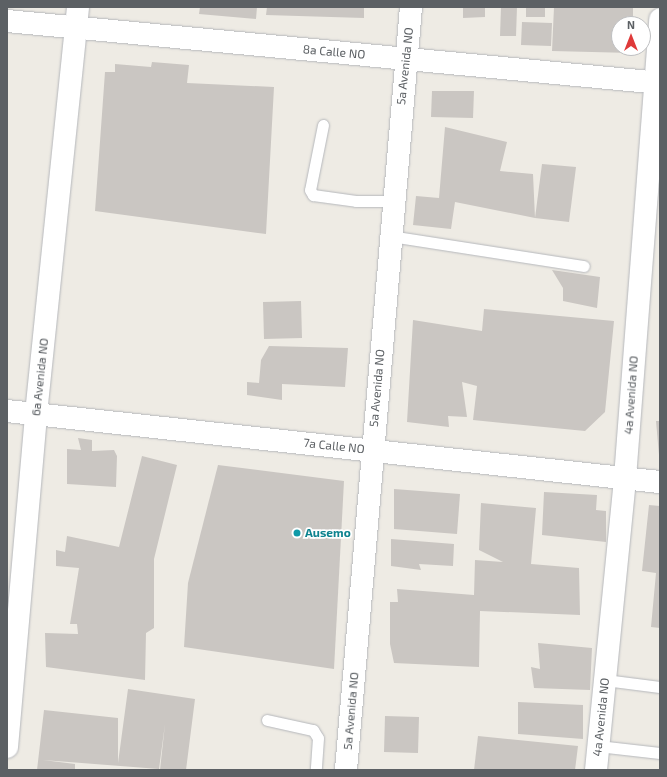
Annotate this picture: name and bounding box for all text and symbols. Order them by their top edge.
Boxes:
north arrow [611,16,651,56]
text: N [627,18,635,31]
street label: 5a Avenida NO [394,26,416,106]
street label: 8a Calle NO [302,42,366,62]
street label: 6a Avenida NO [29,337,51,417]
street label: 5a Avenida NO [366,348,388,428]
street label: 4a Avenida NO [621,355,641,435]
street label: 7a Calle NO [303,436,365,456]
place label: Ausemo [305,526,351,540]
marker: Ausemo [292,528,302,538]
street label: 5a Avenida NO [340,671,362,751]
street label: 4a Avenida NO [590,677,612,757]

